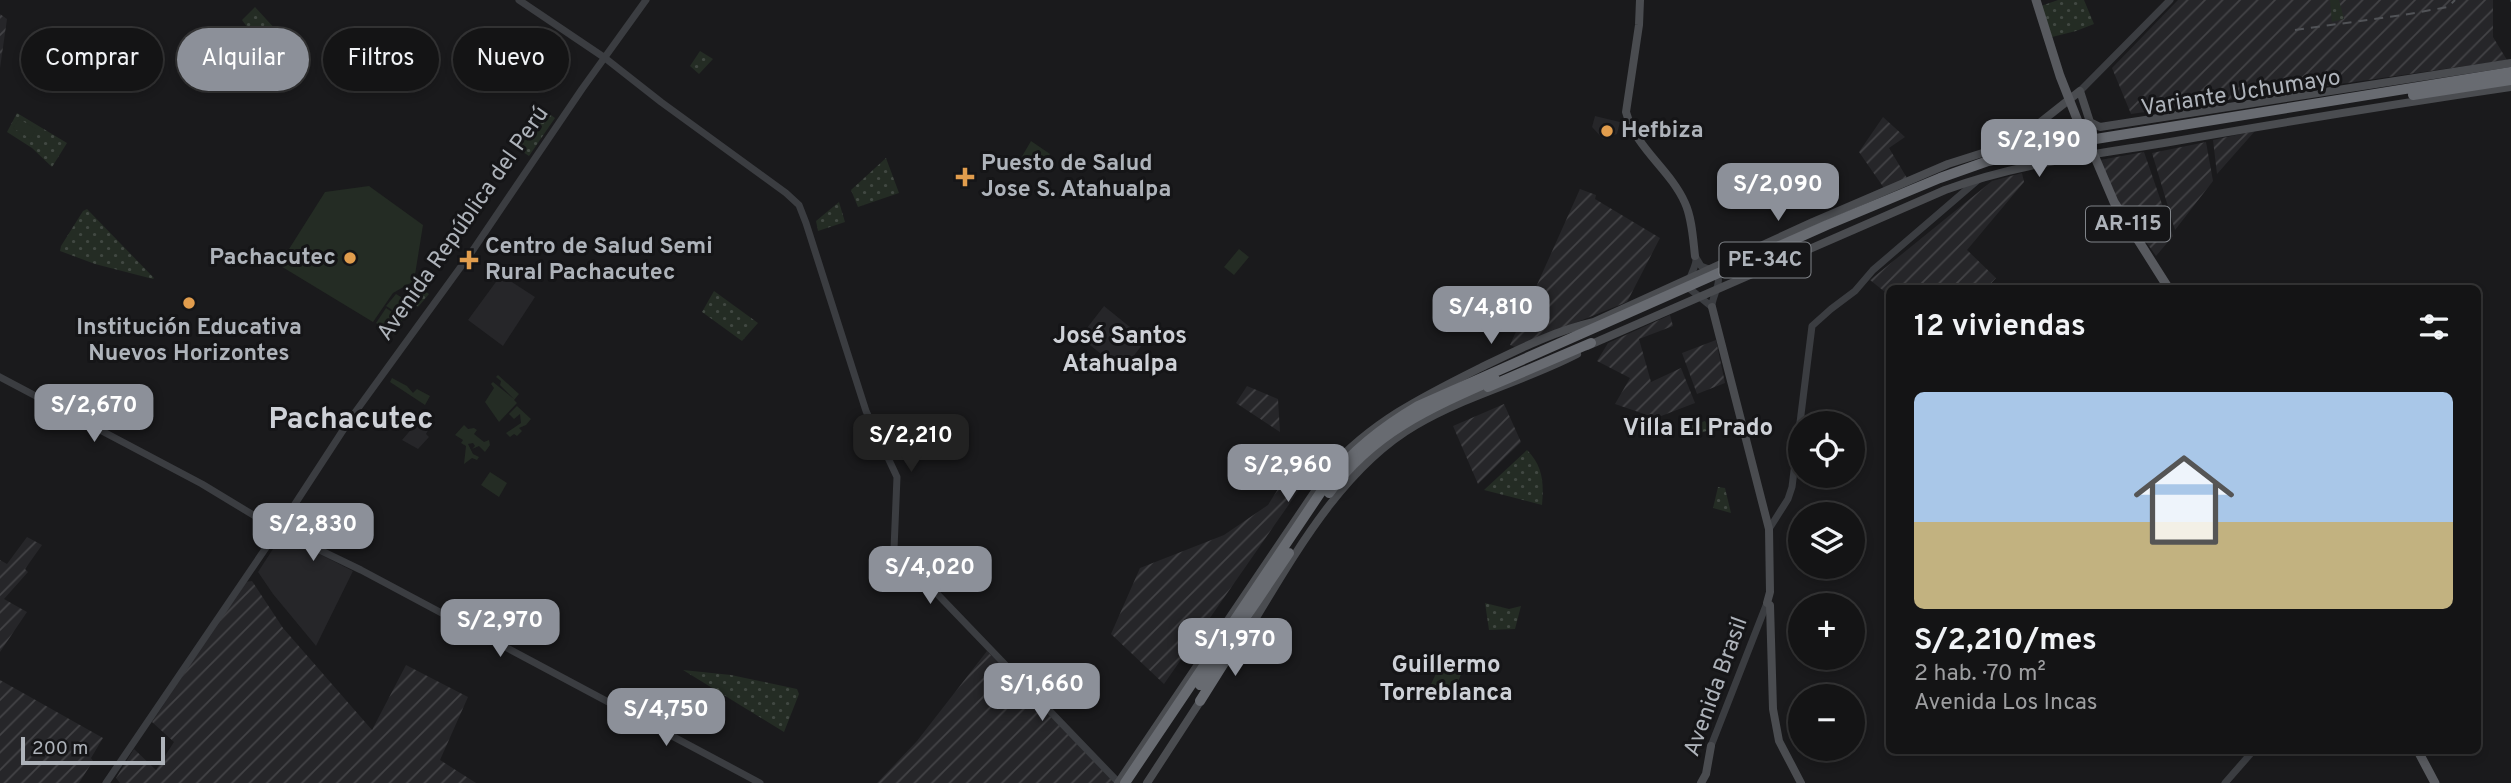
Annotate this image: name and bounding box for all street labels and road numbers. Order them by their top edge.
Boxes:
street label: Variante Uchumayo [2139,64,2343,124]
street label: Avenida República del Perú [372,101,556,347]
road number: AR-115 [2086,206,2170,242]
road number: PE-34C [1720,243,1810,278]
street label: Avenida Brasil [1678,613,1756,761]

